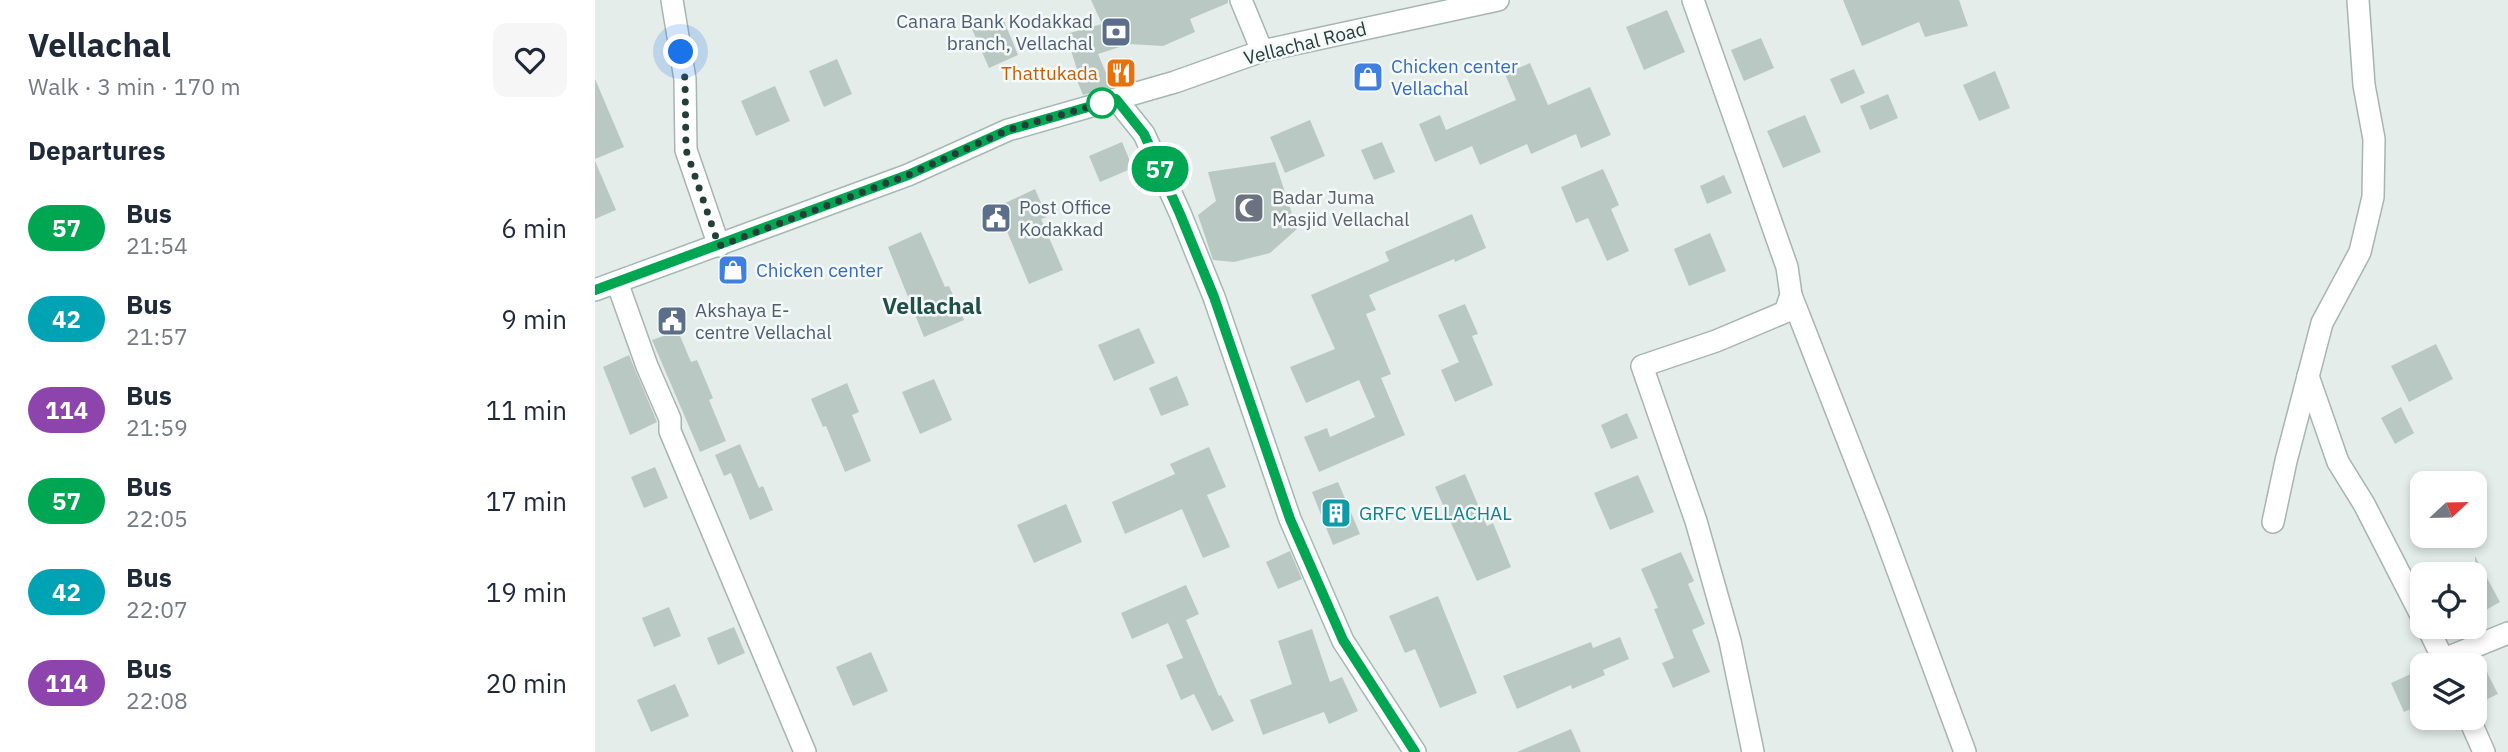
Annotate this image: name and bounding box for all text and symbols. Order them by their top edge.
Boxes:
place label: Canara Bank Kodakkad branch, Vellachal [896,9,1093,55]
bank icon: Canara Bank Kodakkad branch, Vellachal [1099,15,1133,49]
street label: Vellachal Road [1241,16,1369,70]
text: Vellachal [28,23,171,66]
button: heart [493,23,567,97]
your location [663,34,698,69]
place label: Chicken center Vellachal [1391,54,1518,100]
restaurant icon: Thattukada [1104,56,1138,90]
shop icon: Chicken center Vellachal [1351,60,1385,94]
place label: Thattukada [1001,61,1098,85]
text: Walk · 3 min · 170 m [28,71,241,101]
unlabelled marker [1087,88,1117,118]
text: Departures [28,133,166,167]
line badge: 57 [1129,146,1191,192]
text: 57 [1146,153,1174,185]
place label: Badar Juma Masjid Vellachal [1272,185,1409,231]
mosque icon: Badar Juma Masjid Vellachal [1232,191,1266,225]
place label: Post Office Kodakkad [1019,195,1111,241]
text: Bus [126,196,172,230]
public building icon: Post Office Kodakkad [979,201,1013,235]
text: 6 min [501,211,567,245]
text: 57 [52,212,81,244]
text: 21:54 [126,230,188,260]
shop icon: Chicken center [716,253,750,287]
place label: Chicken center [756,258,883,282]
text: Bus [126,287,172,321]
district label: Vellachal [882,290,982,320]
place label: Akshaya E- centre Vellachal [695,298,832,344]
text: 9 min [501,302,567,336]
text: 42 [52,303,81,335]
public building icon: Akshaya E- centre Vellachal [655,304,689,338]
text: 21:57 [126,321,188,351]
text: Bus [126,378,172,412]
text: 11 min [486,393,567,427]
text: 114 [45,394,88,426]
text: 21:59 [126,412,188,442]
text: Bus [126,469,172,503]
north arrow [2410,471,2487,548]
map controls [2410,471,2487,730]
text: 17 min [486,484,567,518]
text: 57 [52,485,81,517]
building icon: GRFC VELLACHAL [1319,496,1353,530]
place label: GRFC VELLACHAL [1359,501,1512,525]
text: 22:05 [126,503,188,533]
text: Bus [126,560,172,594]
button: locate [2410,562,2487,639]
text: 19 min [486,575,567,609]
text: 42 [52,576,81,608]
text: 22:07 [126,594,188,624]
text: Bus [126,651,172,685]
button: layers [2410,653,2487,730]
text: 20 min [486,666,567,700]
text: 114 [45,667,88,699]
text: 22:08 [126,685,188,715]

